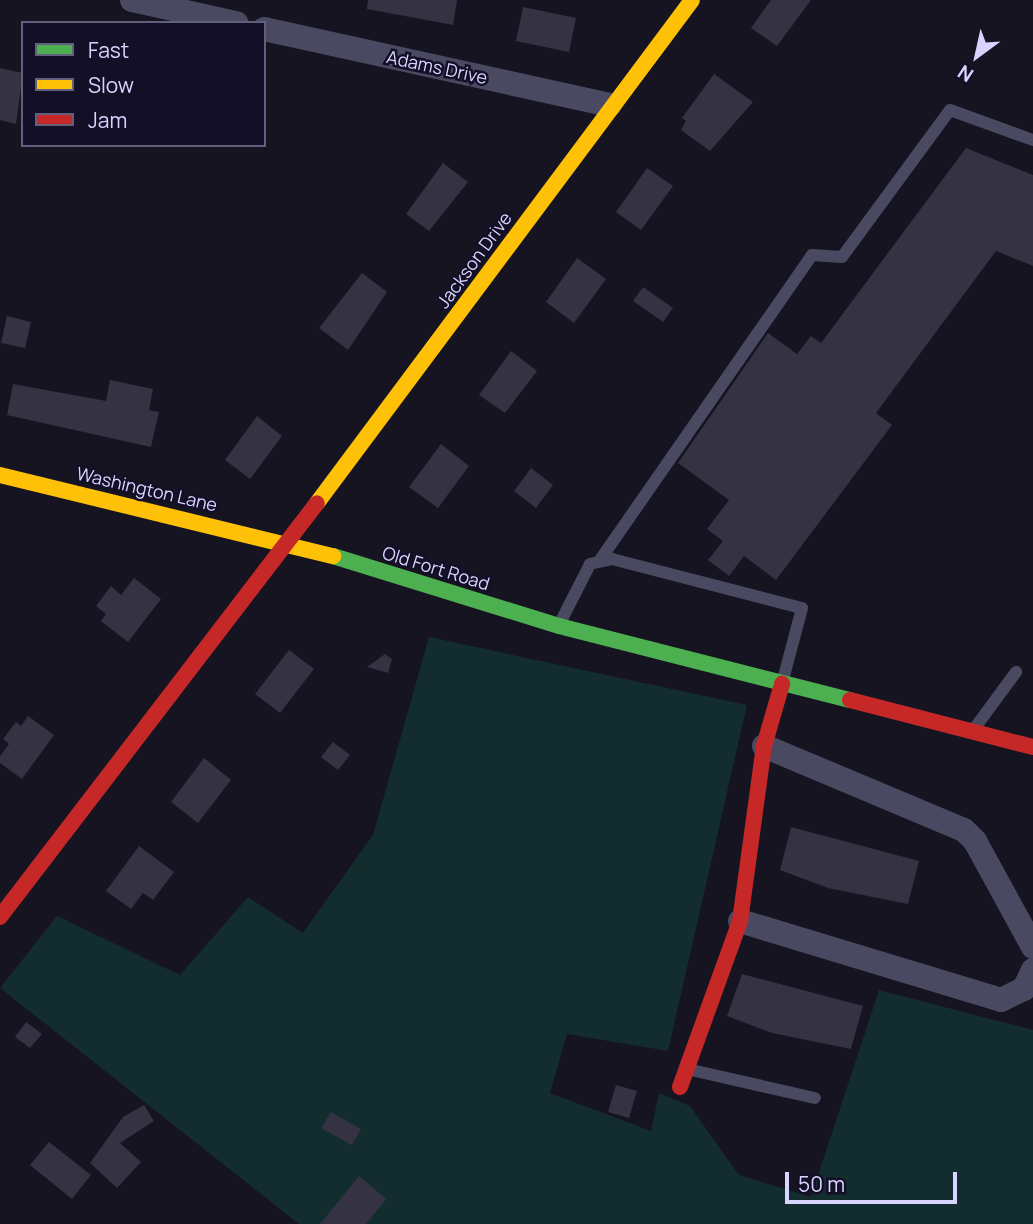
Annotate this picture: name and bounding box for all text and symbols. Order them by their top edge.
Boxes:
legend [21,21,266,147]
north arrow [942,21,1012,91]
text: Fast [88,36,129,64]
street label: Adams Drive [385,46,489,88]
text: N [953,59,978,88]
text: Slow [88,71,134,99]
text: Jam [88,106,127,134]
street label: Jackson Drive [432,208,516,312]
street label: Washington Lane [74,462,220,516]
street label: Old Fort Road [380,541,492,595]
scale bar [788,1158,960,1202]
text: 50 m [798,1170,845,1198]

